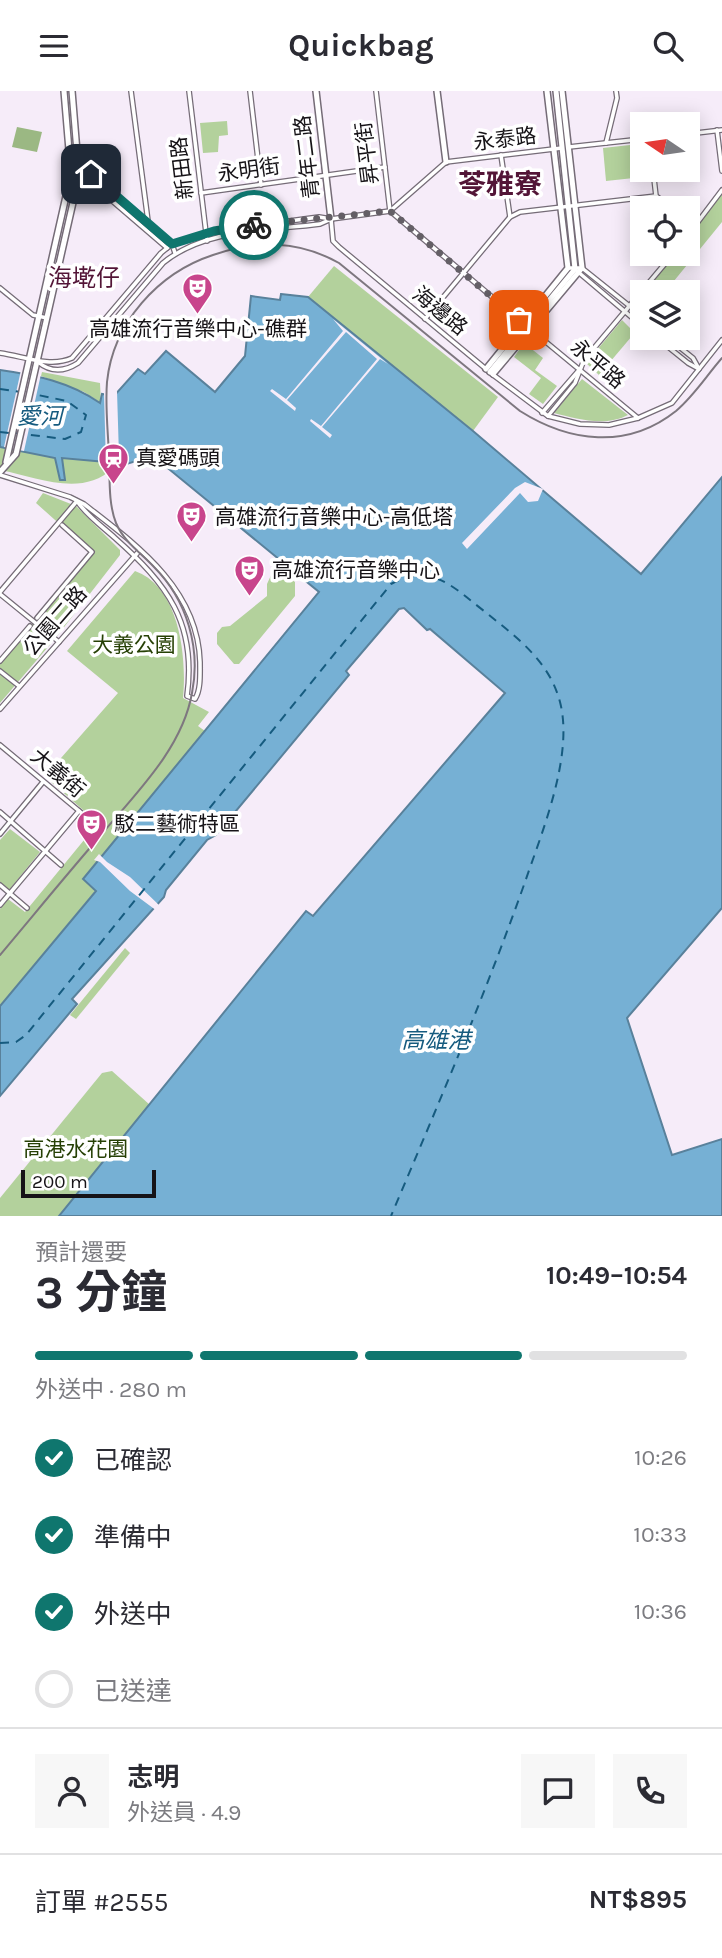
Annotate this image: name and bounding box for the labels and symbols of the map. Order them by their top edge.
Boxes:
north arrow [630,112,700,182]
street label: 青年二路 [290,114,324,200]
street label: 昇平街 [351,120,383,186]
street label: 永泰路 [472,123,538,155]
street label: 新田路 [166,135,198,201]
pin [61,144,121,204]
street label: 永明街 [216,154,282,186]
district label: 苓雅寮 [458,168,542,201]
courier [219,190,289,260]
district label: 海墘仔 [48,264,120,292]
theatre icon: 高雄流行音樂中心-礁群 [181,272,215,316]
street label: 海邊路 [408,282,472,340]
pin [489,290,549,350]
place label: 高雄流行音樂中心-礁群 [89,317,307,341]
street label: 永平路 [566,335,630,393]
water label: 愛河 [17,403,67,430]
station icon: 真愛碼頭 [96,441,130,485]
place label: 真愛碼頭 [136,446,220,470]
theatre icon: 高雄流行音樂中心-高低塔 [175,500,209,544]
place label: 高雄流行音樂中心-高低塔 [215,505,453,529]
theatre icon: 高雄流行音樂中心 [232,553,266,597]
place label: 高雄流行音樂中心 [272,558,440,582]
street label: 公園二路 [18,581,92,661]
park label: 大義公園 [92,633,176,657]
street label: 大義街 [26,744,90,802]
theatre icon: 駁二藝術特區 [74,807,108,851]
place label: 駁二藝術特區 [114,812,240,836]
water label: 高雄港 [402,1027,474,1054]
park label: 高港水花園 [24,1137,129,1161]
scale bar [21,1167,156,1199]

